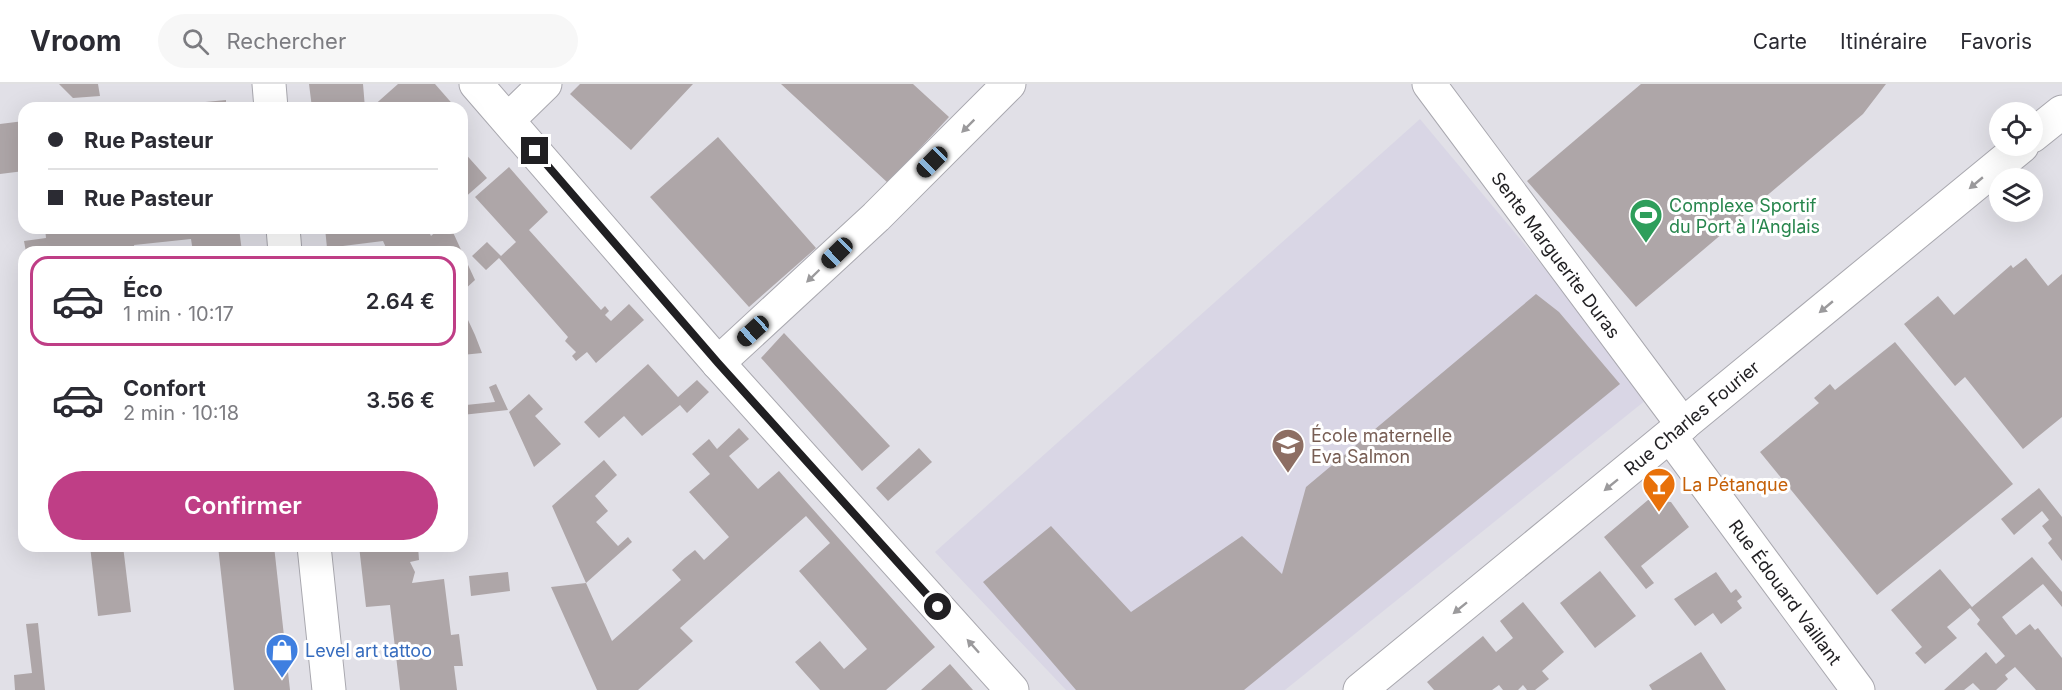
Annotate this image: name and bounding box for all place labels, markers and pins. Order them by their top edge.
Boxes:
place label: Complexe Sportif du Port à l’Anglais [1669,195,1820,237]
sports icon: Complexe Sportif du Port à l’Anglais [1628,197,1664,244]
place label: École maternelle Eva Salmon [1311,424,1452,467]
school or university icon: École maternelle Eva Salmon [1270,427,1306,474]
bar icon: La Pétanque [1641,466,1677,513]
place label: La Pétanque [1682,474,1788,495]
shop icon: Level art tattoo [264,632,300,679]
place label: Level art tattoo [305,640,432,661]

